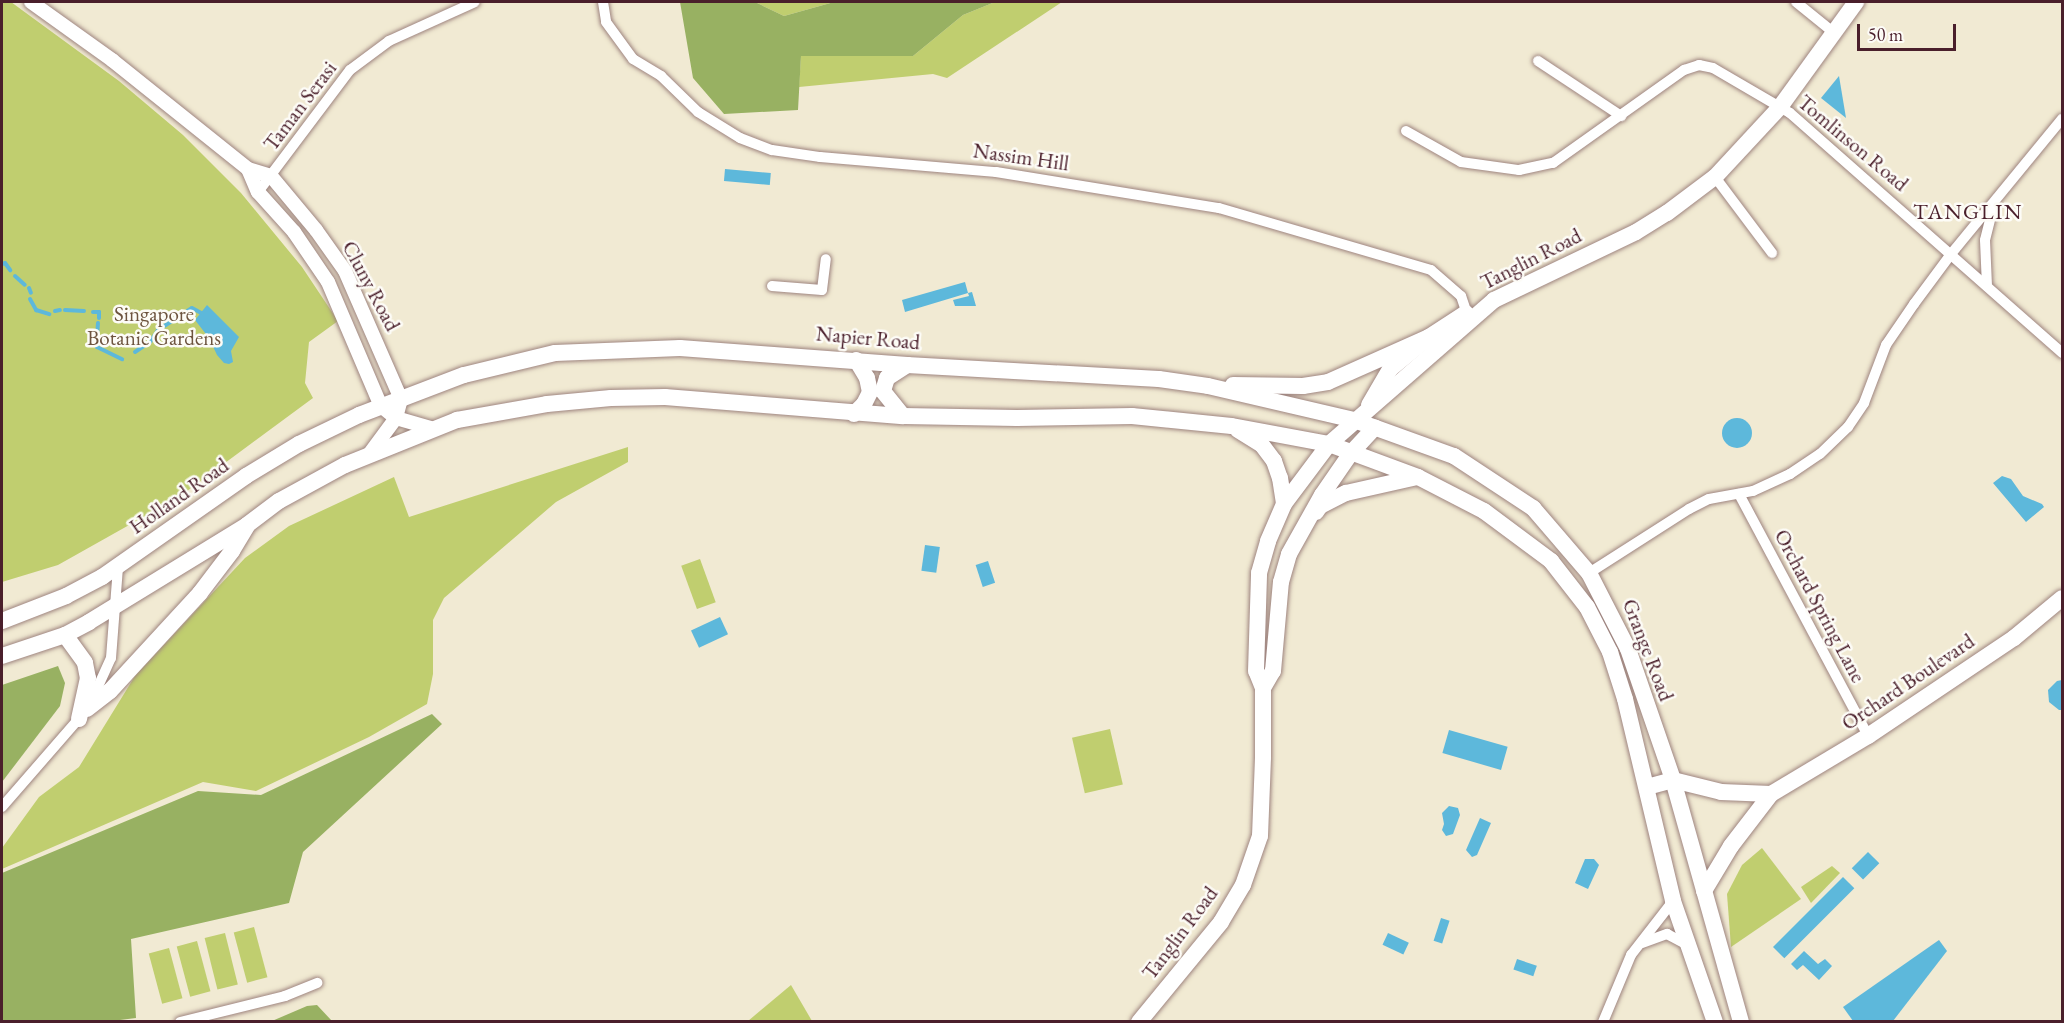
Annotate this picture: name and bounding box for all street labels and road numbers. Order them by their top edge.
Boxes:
street label: Taman Serasi [258,56,342,156]
street label: Tomlinson Road [1793,90,1913,196]
street label: Nassim Hill [971,138,1071,176]
street label: Tanglin Road [1476,223,1586,295]
street label: Cluny Road [337,237,405,335]
street label: Napier Road [815,321,921,355]
street label: Holland Road [125,453,233,539]
street label: Orchard Spring Lane [1769,525,1871,687]
street label: Grange Road [1617,595,1679,705]
street label: Orchard Boulevard [1837,628,1979,736]
street label: Tanglin Road [1137,882,1223,984]

